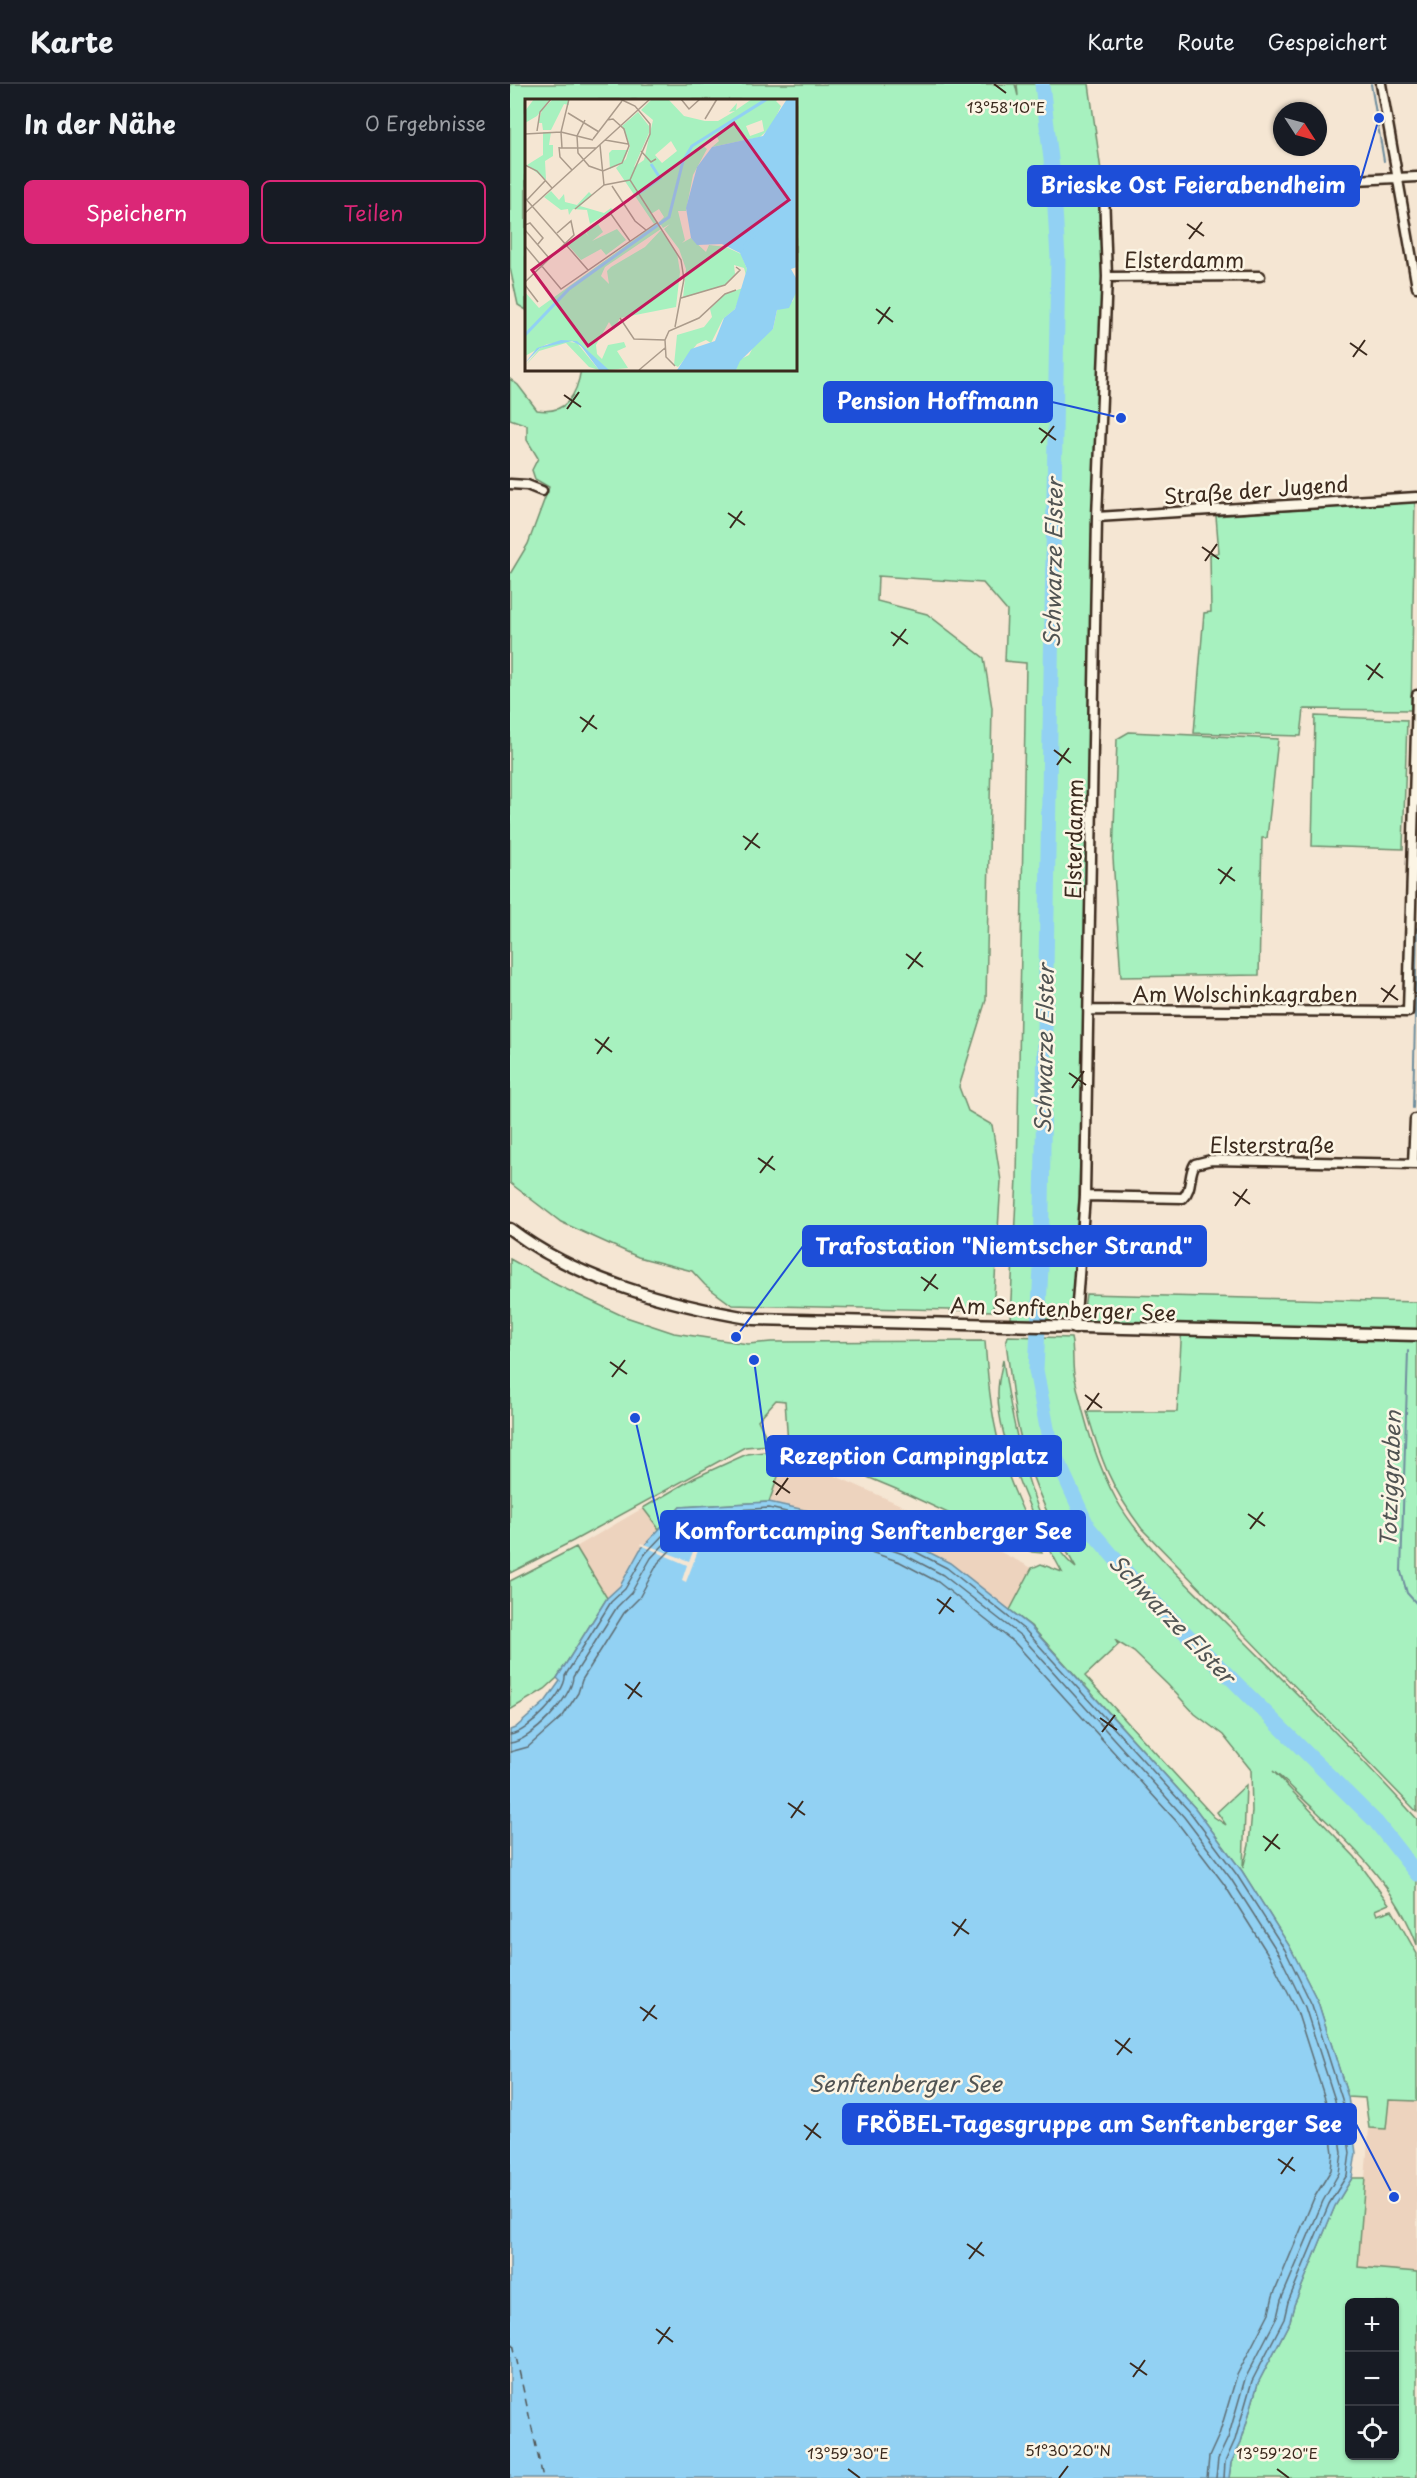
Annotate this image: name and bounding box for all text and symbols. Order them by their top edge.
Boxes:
text: Karte [30,20,113,63]
text: Karte [1087,25,1144,57]
text: Route [1177,25,1235,57]
text: Gespeichert [1268,25,1387,57]
text: 13°58'10"E [967,95,1045,118]
inset map [525,99,796,370]
north arrow [1273,102,1327,156]
text: In der Nähe [24,104,176,143]
text: 0 Ergebnisse [365,108,486,138]
callout: Brieske Ost Feierabendheim [1028,166,1359,206]
text: Brieske Ost Feierabendheim [1040,167,1346,200]
button: Speichern [24,180,249,244]
button: Teilen [261,180,486,244]
street label: Elsterdamm [1124,243,1244,275]
callout: Pension Hoffmann [824,382,1052,422]
text: Pension Hoffmann [837,383,1039,416]
street label: Straße der Jugend [1162,467,1350,511]
water label: Schwarze Elster [1034,475,1070,648]
street label: Elsterdamm [1056,779,1090,899]
water label: Schwarze Elster [1025,961,1061,1134]
street label: Am Wolschinkagraben [1132,977,1358,1009]
street label: Elsterstraße [1210,1128,1334,1160]
callout: Trafostation "Niemtscher Strand" [803,1226,1206,1266]
text: Trafostation "Niemtscher Strand" [815,1228,1193,1261]
street label: Am Senftenberger See [950,1288,1176,1328]
water label: Totziggraben [1370,1409,1408,1548]
callout: Rezeption Campingplatz [767,1436,1061,1476]
text: Rezeption Campingplatz [779,1438,1049,1471]
callout: Komfortcamping Senftenberger See [661,1511,1085,1551]
text: Komfortcamping Senftenberger See [674,1513,1072,1546]
water label: Schwarze Elster [1102,1546,1246,1692]
water label: Senftenberger See [809,2066,1003,2099]
callout: FRÖBEL-Tagesgruppe am Senftenberger See [843,2104,1356,2144]
text: FRÖBEL-Tagesgruppe am Senftenberger See [856,2106,1342,2139]
map controls [1345,2298,1399,2460]
button: + [1345,2298,1399,2352]
button: − [1345,2352,1399,2406]
button: locate [1345,2406,1399,2460]
text: 51°30'20"N [1025,2438,1111,2461]
text: 13°59'30"E [807,2441,889,2464]
text: 13°59'20"E [1236,2441,1318,2464]

